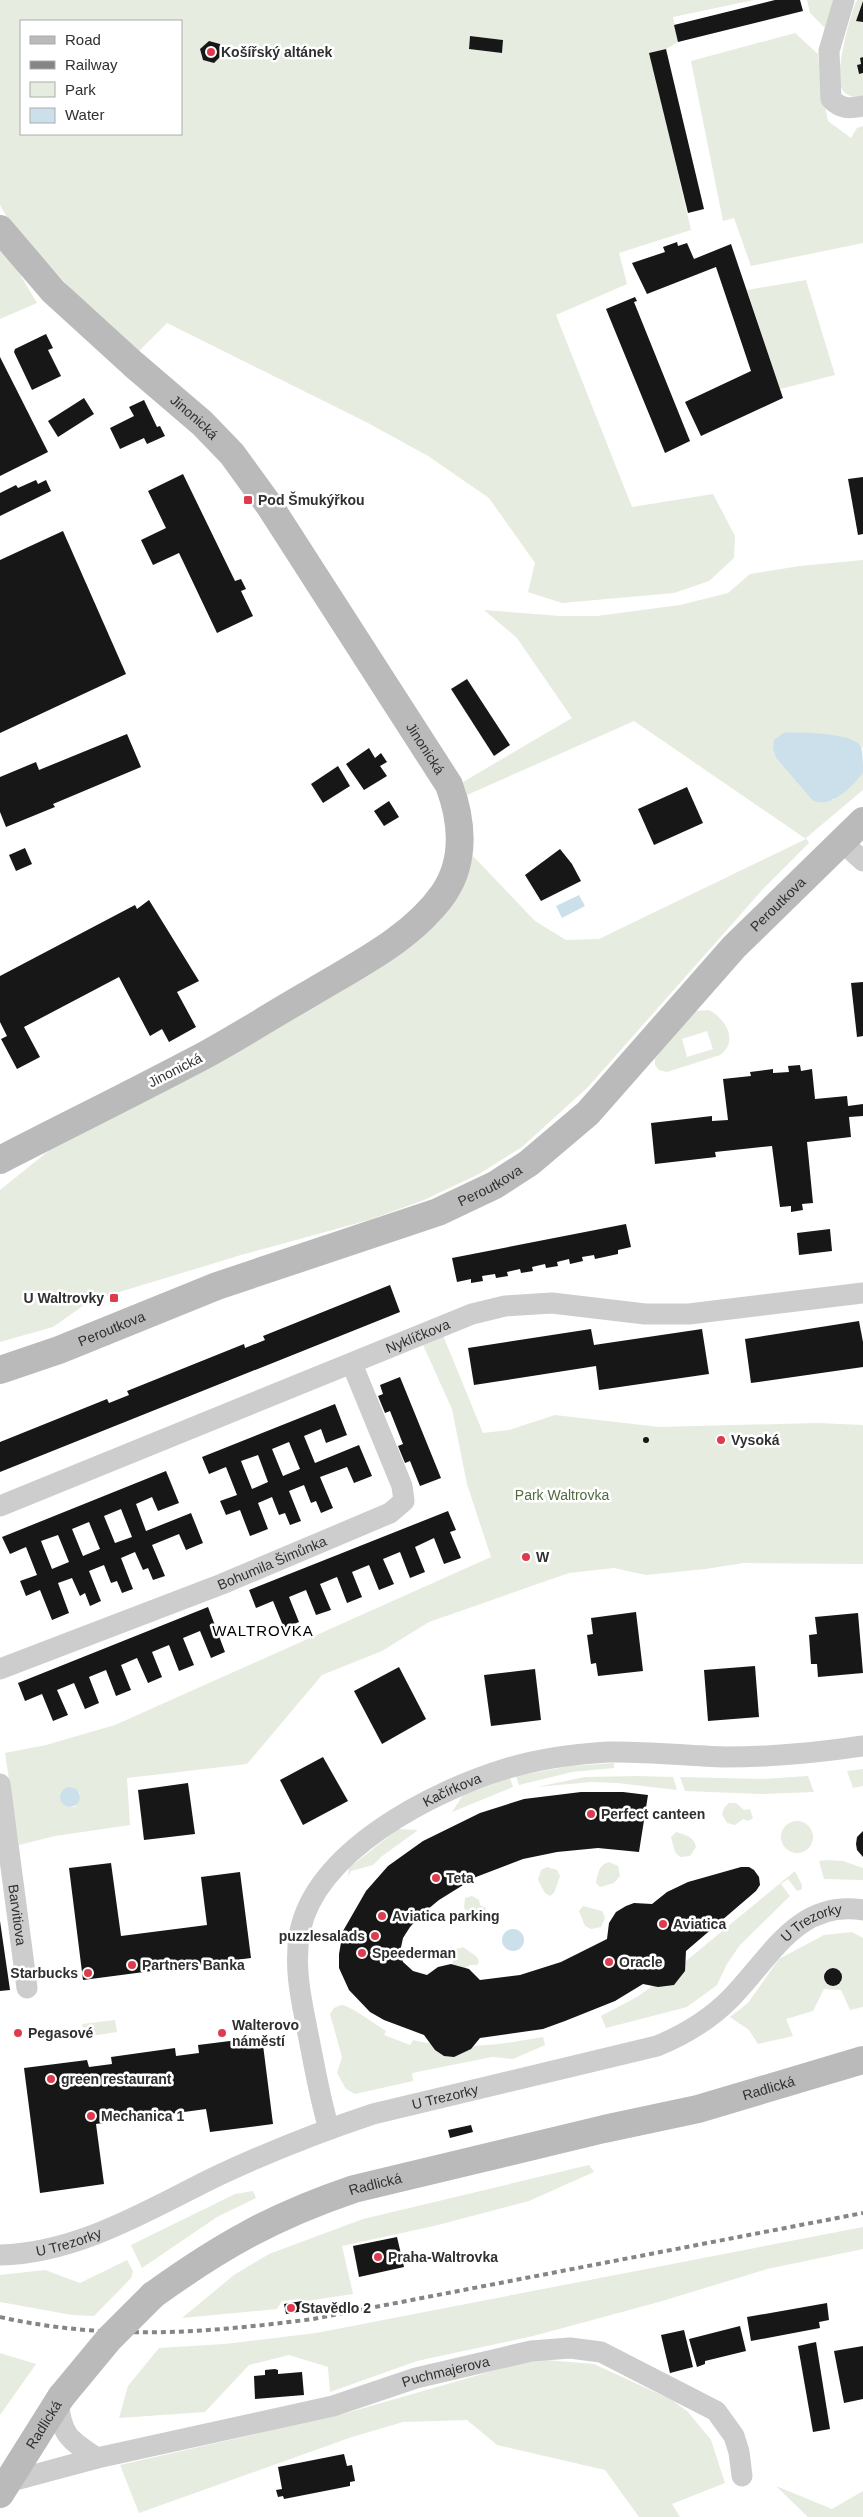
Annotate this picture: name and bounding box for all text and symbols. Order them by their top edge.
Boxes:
legend [20,20,182,135]
text: Road [65,31,101,48]
place label: Košířský altánek [221,44,332,60]
marker: Košířský altánek [205,46,217,58]
text: Railway [65,56,118,73]
text: Park [65,81,96,98]
text: Water [65,106,104,123]
street label: Jinonická [167,392,221,443]
place label: Pod Šmukýřkou [258,491,365,508]
marker: Pod Šmukýřkou [242,494,254,506]
street label: Jinonická [403,719,448,777]
street label: Peroutkova [747,874,809,935]
street label: Jinonická [145,1050,205,1090]
street label: Peroutkova [455,1162,525,1210]
place label: U Waltrovky [24,1290,104,1306]
marker: U Waltrovky [108,1292,120,1304]
street label: Peroutkova [76,1308,148,1349]
street label: Nyklíčkova [383,1316,452,1356]
place label: Vysoká [731,1432,780,1448]
marker: Vysoká [715,1434,727,1446]
park label: Park Waltrovka [515,1487,609,1503]
street label: Bohumila Šimůnka [215,1533,329,1593]
place label: W [536,1549,550,1565]
marker: W [520,1551,532,1563]
district label: WALTROVKA [212,1622,314,1639]
street label: Kačírkova [420,1770,484,1810]
place label: Perfect canteen [601,1806,705,1822]
marker: Perfect canteen [585,1808,597,1820]
place label: Teta [446,1870,474,1886]
marker: Teta [430,1872,442,1884]
street label: Barvitiova [5,1883,29,1947]
street label: U Trezorky [777,1901,843,1945]
place label: Aviatica parking [392,1908,500,1924]
marker: Aviatica parking [376,1910,388,1922]
place label: Aviatica [673,1916,726,1932]
marker: Aviatica [657,1918,669,1930]
place label: puzzlesalads [279,1928,365,1944]
marker: puzzlesalads [369,1930,381,1942]
place label: Speederman [372,1945,456,1961]
marker: Speederman [356,1947,368,1959]
place label: Oracle [619,1954,663,1970]
marker: Oracle [603,1956,615,1968]
place label: Partners Banka [142,1957,245,1973]
marker: Partners Banka [126,1959,138,1971]
place label: Starbucks [10,1965,78,1981]
marker: Starbucks [82,1967,94,1979]
place label: Walterovo náměstí [232,2017,299,2049]
place label: Pegasové [28,2025,94,2041]
marker: Pegasové [12,2027,24,2039]
marker: Walterovo náměstí [216,2027,228,2039]
place label: green restaurant [61,2071,172,2087]
marker: green restaurant [45,2073,57,2085]
street label: Radlická [740,2073,797,2103]
street label: U Trezorky [410,2081,480,2112]
place label: Mechanica 1 [101,2108,184,2124]
marker: Mechanica 1 [85,2110,97,2122]
street label: Radlická [347,2170,403,2198]
street label: U Trezorky [34,2225,104,2259]
place label: Praha-Waltrovka [388,2249,498,2265]
marker: Praha-Waltrovka [372,2251,384,2263]
place label: Stavědlo 2 [301,2300,371,2316]
marker: Stavědlo 2 [285,2302,297,2314]
street label: Puchmajerova [400,2353,491,2390]
street label: Radlická [23,2397,65,2452]

